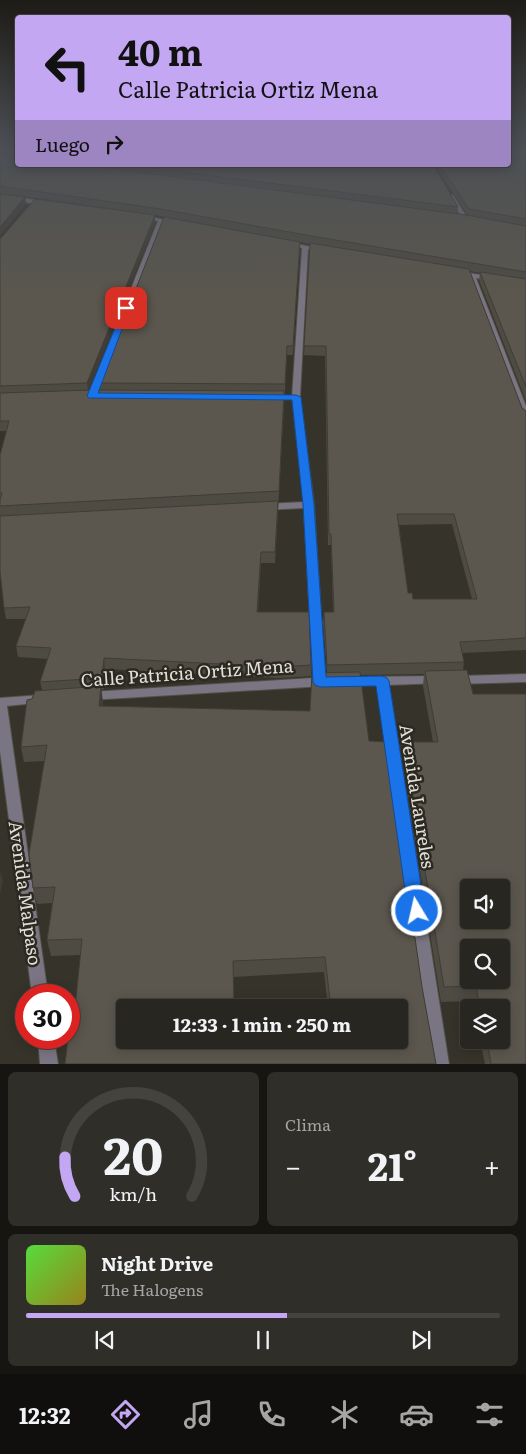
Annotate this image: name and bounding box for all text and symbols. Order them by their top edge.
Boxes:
text: 40 m [118,25,203,77]
icon: left [35,35,100,100]
text: Calle Patricia Ortiz Mena [118,72,378,105]
text: Luego [35,130,90,158]
icon: right [100,130,128,158]
pin [105,287,147,329]
icon: arrive [112,294,140,322]
street label: Calle Patricia Ortiz Mena [80,651,294,693]
street label: Avenida Laureles [393,722,443,870]
street label: Avenida Malpaso [2,819,50,967]
map controls [460,879,510,1049]
button: sound [460,879,510,929]
position arrow [390,884,442,936]
button: search [460,939,510,989]
speed limit sign: 30 [15,984,80,1049]
button: layers [460,999,510,1049]
text: 12:33 · 1 min · 250 m [173,1010,351,1038]
text: Clima [285,1112,331,1136]
text: 20 [104,1114,163,1191]
text: 21° [368,1136,417,1193]
text: − [285,1144,301,1186]
text: + [484,1144,500,1186]
text: km/h [110,1180,157,1207]
text: Night Drive [101,1249,213,1277]
text: The Halogens [101,1277,203,1301]
icon: previous [91,1326,119,1354]
icon: pause [249,1326,277,1354]
icon: next [407,1326,435,1354]
icon: directions [108,1397,143,1432]
icon: music [181,1397,216,1432]
icon: phone [254,1397,289,1432]
icon: climate [327,1397,362,1432]
icon: car [399,1397,434,1432]
icon: filters [472,1397,507,1432]
text: 12:32 [19,1398,71,1431]

